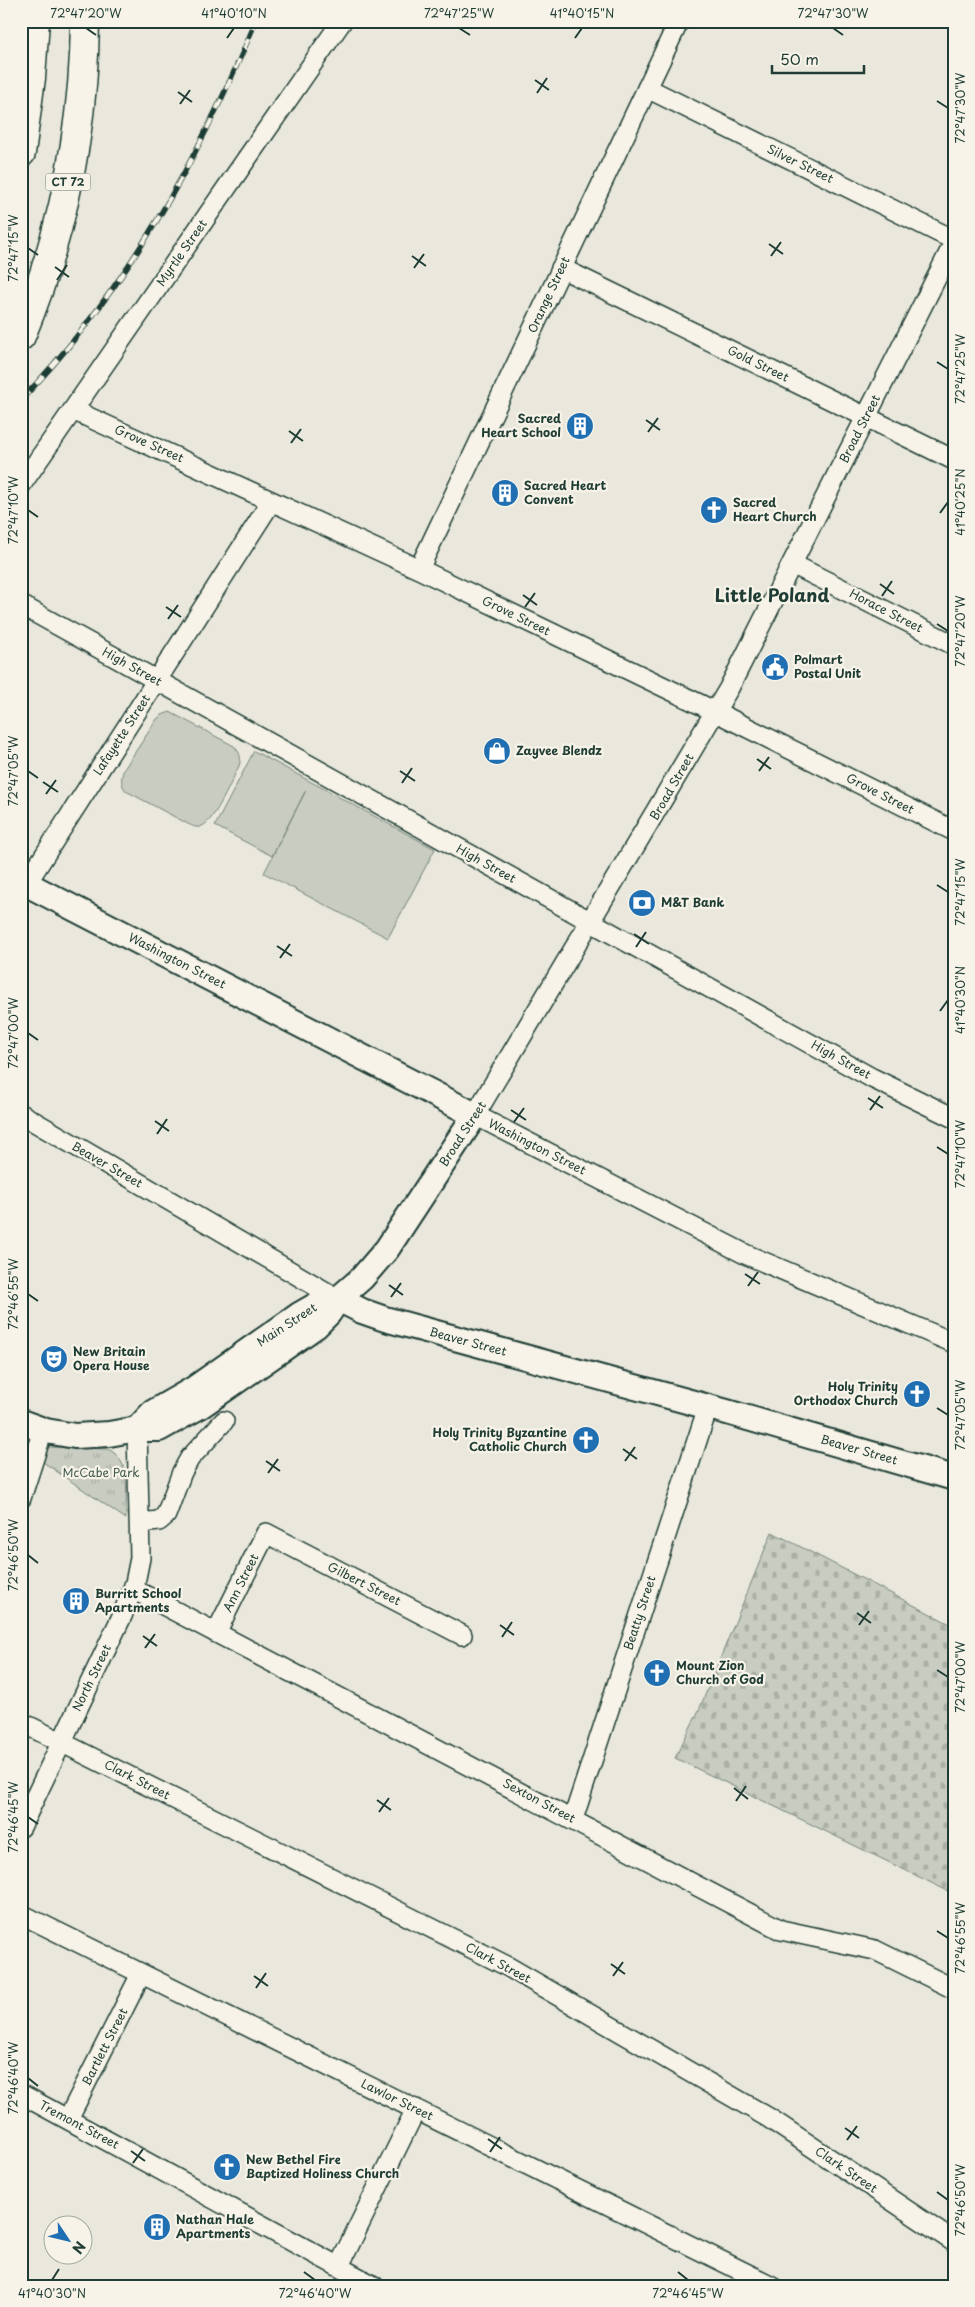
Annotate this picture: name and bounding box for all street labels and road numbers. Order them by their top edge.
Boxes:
street label: Silver Street [764,139,837,187]
road number: CT 72 [46,173,90,190]
street label: Myrtle Street [151,215,211,289]
street label: Orange Street [523,253,574,336]
street label: Gold Street [725,340,792,386]
street label: Broad Street [834,391,884,466]
street label: Grove Street [112,420,187,466]
street label: Horace Street [847,584,926,636]
street label: Grove Street [479,591,554,639]
street label: High Street [99,642,166,690]
street label: Lafayette Street [88,690,154,778]
street label: Broad Street [645,750,698,823]
street label: Grove Street [843,768,918,818]
street label: High Street [453,839,520,887]
street label: Washington Street [126,928,229,993]
street label: High Street [808,1035,875,1083]
street label: Broad Street [434,1097,490,1170]
street label: Washington Street [486,1114,589,1179]
street label: Beaver Street [69,1137,146,1192]
street label: Main Street [253,1298,320,1350]
street label: Beaver Street [428,1322,509,1360]
street label: Beaver Street [819,1429,900,1469]
street label: Ann Street [218,1550,263,1615]
street label: Gilbert Street [325,1557,404,1609]
street label: Beatty Street [619,1573,660,1652]
street label: North Street [67,1641,115,1714]
street label: Clark Street [101,1755,174,1803]
street label: Sexton Street [500,1773,579,1827]
street label: Clark Street [463,1937,534,1987]
street label: Bartlett Street [77,2004,131,2089]
street label: Lawlor Street [358,2074,437,2124]
street label: Tremont Street [36,2096,123,2153]
street label: Clark Street [812,2142,881,2197]

